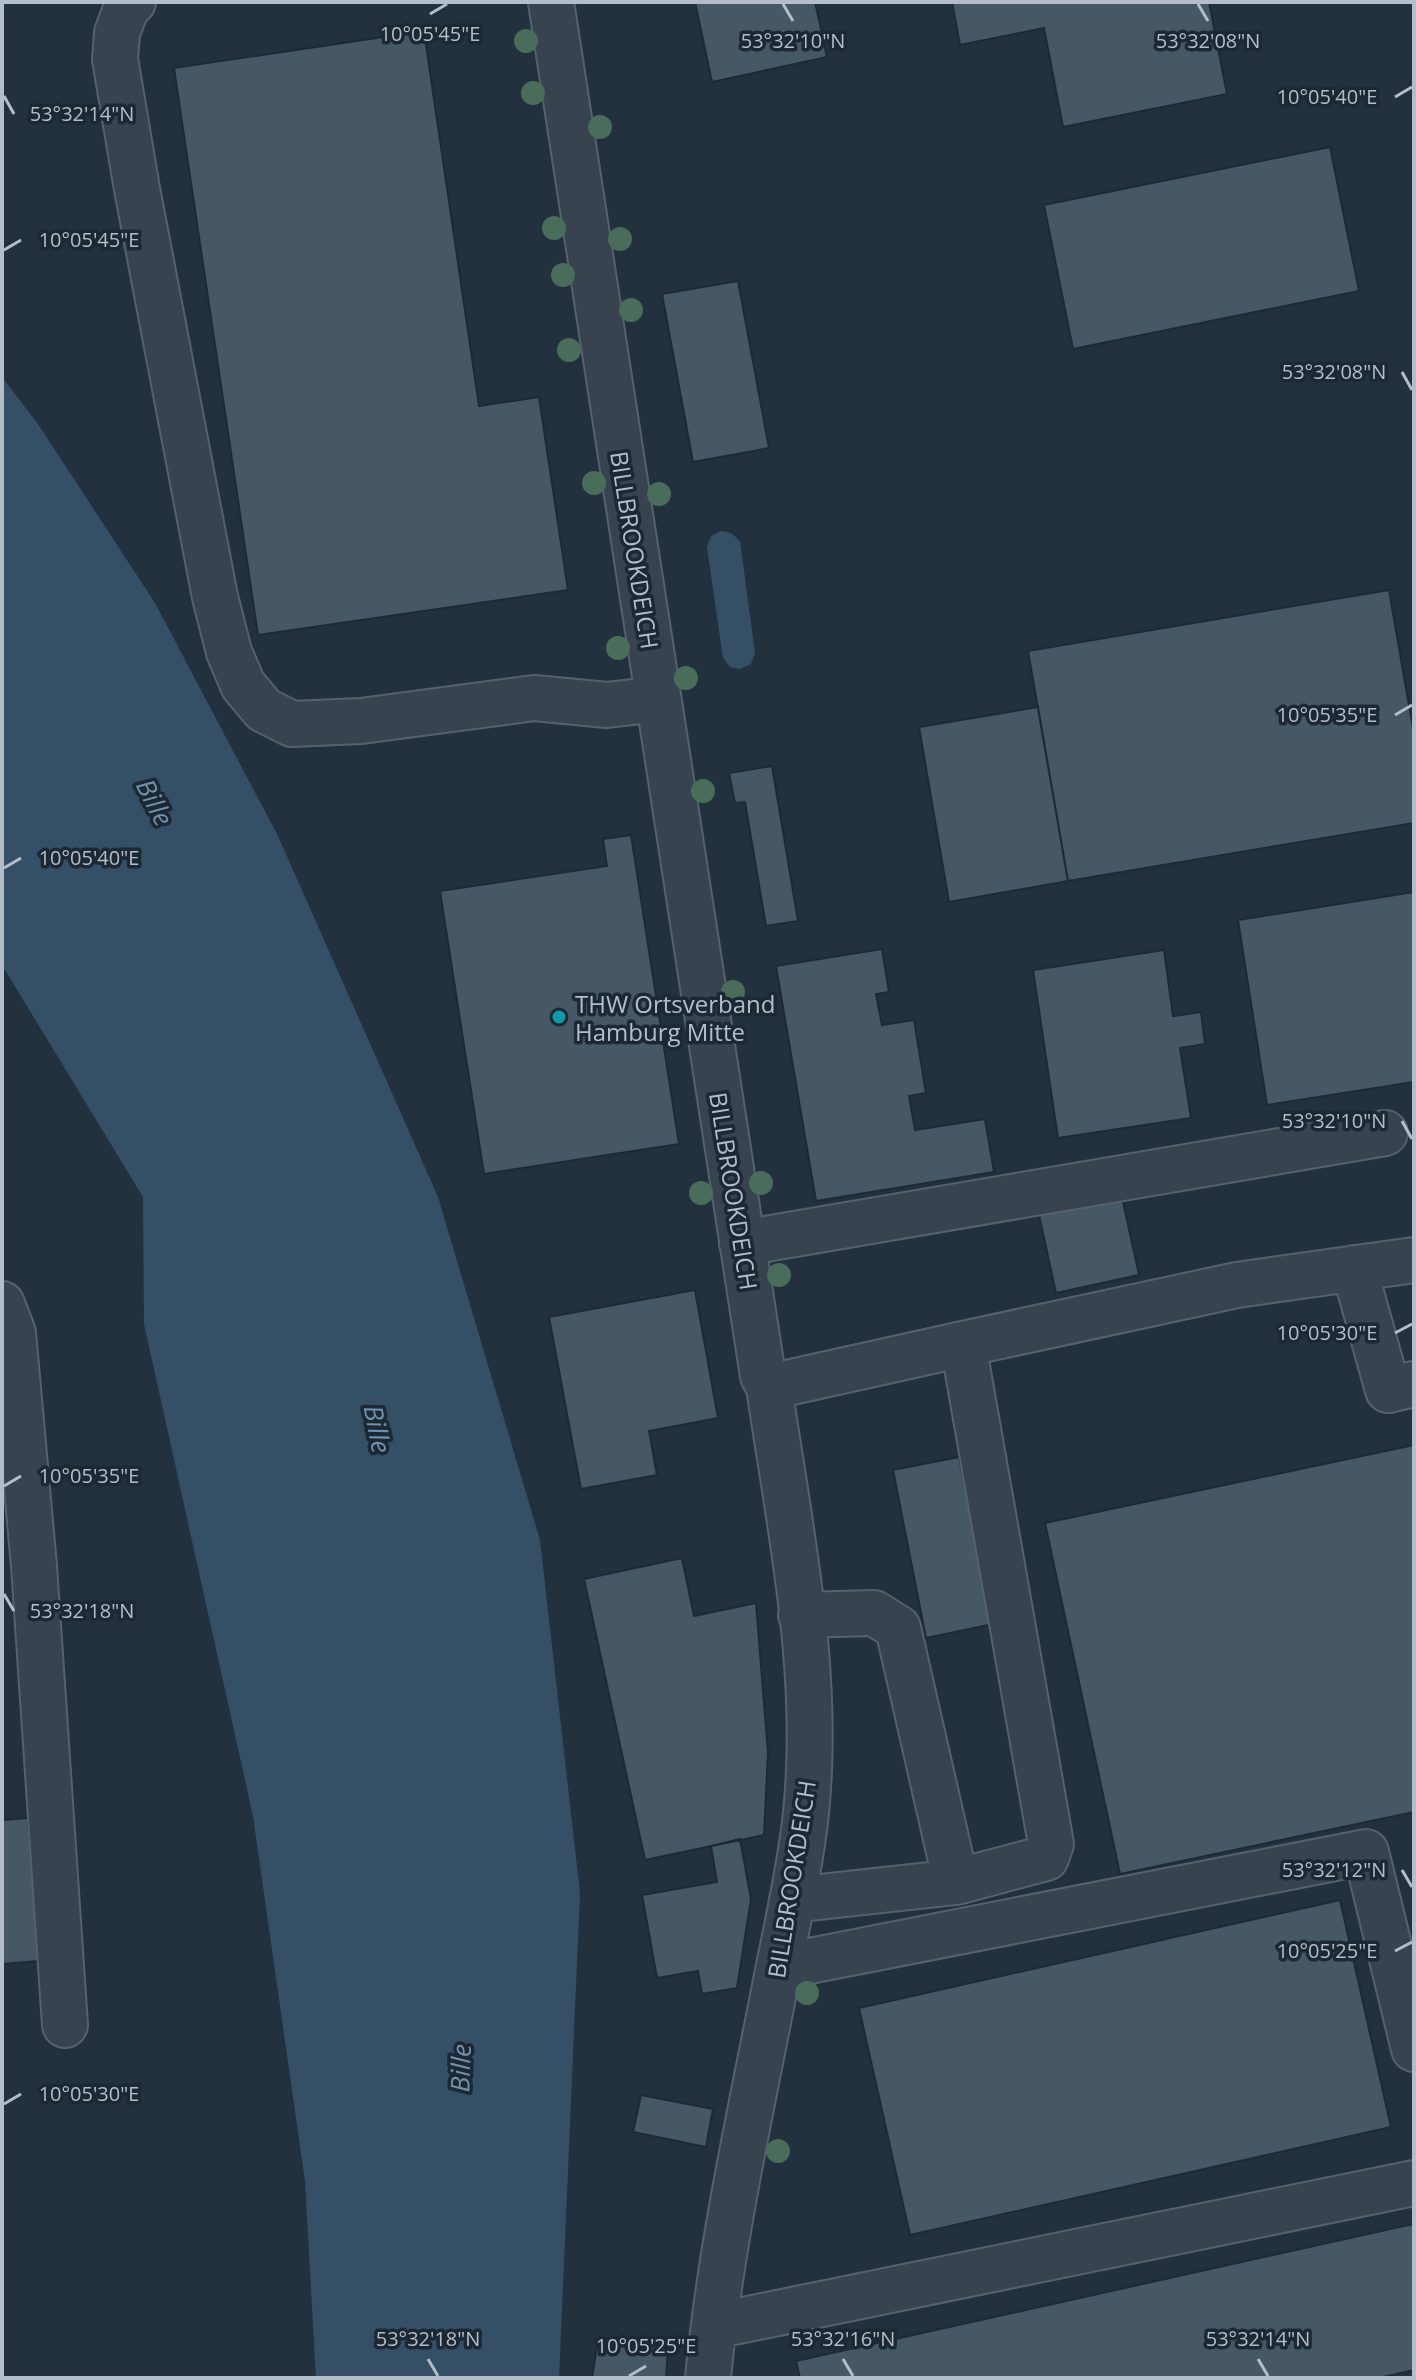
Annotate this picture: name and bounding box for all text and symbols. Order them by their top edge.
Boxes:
text: 10°05'45"E [380,20,480,47]
text: 53°32'10"N [741,27,845,54]
text: 53°32'08"N [1156,27,1260,54]
text: 10°05'40"E [1277,83,1377,110]
text: 53°32'14"N [30,100,134,127]
text: 10°05'45"E [39,226,139,253]
text: 53°32'08"N [1282,358,1386,385]
street label: BILLBROOKDEICH [603,449,667,651]
text: 10°05'35"E [1277,701,1377,728]
water label: Bille [128,772,182,832]
text: 10°05'40"E [39,844,139,871]
place label: THW Ortsverband Hamburg Mitte [575,987,775,1048]
marker: THW Ortsverband Hamburg Mitte [550,1008,568,1026]
street label: BILLBROOKDEICH [702,1090,766,1292]
text: 53°32'10"N [1282,1107,1386,1134]
text: 10°05'30"E [1277,1319,1377,1346]
water label: Bille [356,1402,400,1456]
text: 10°05'35"E [39,1462,139,1489]
text: 53°32'18"N [30,1597,134,1624]
street label: BILLBROOKDEICH [759,1778,823,1980]
text: 53°32'12"N [1282,1856,1386,1883]
text: 10°05'25"E [1277,1937,1377,1964]
water label: Bille [441,2043,479,2093]
text: 10°05'30"E [39,2080,139,2107]
text: 53°32'18"N [376,2325,480,2352]
text: 53°32'16"N [791,2325,895,2352]
text: 53°32'14"N [1206,2325,1310,2352]
text: 10°05'25"E [596,2332,696,2359]

